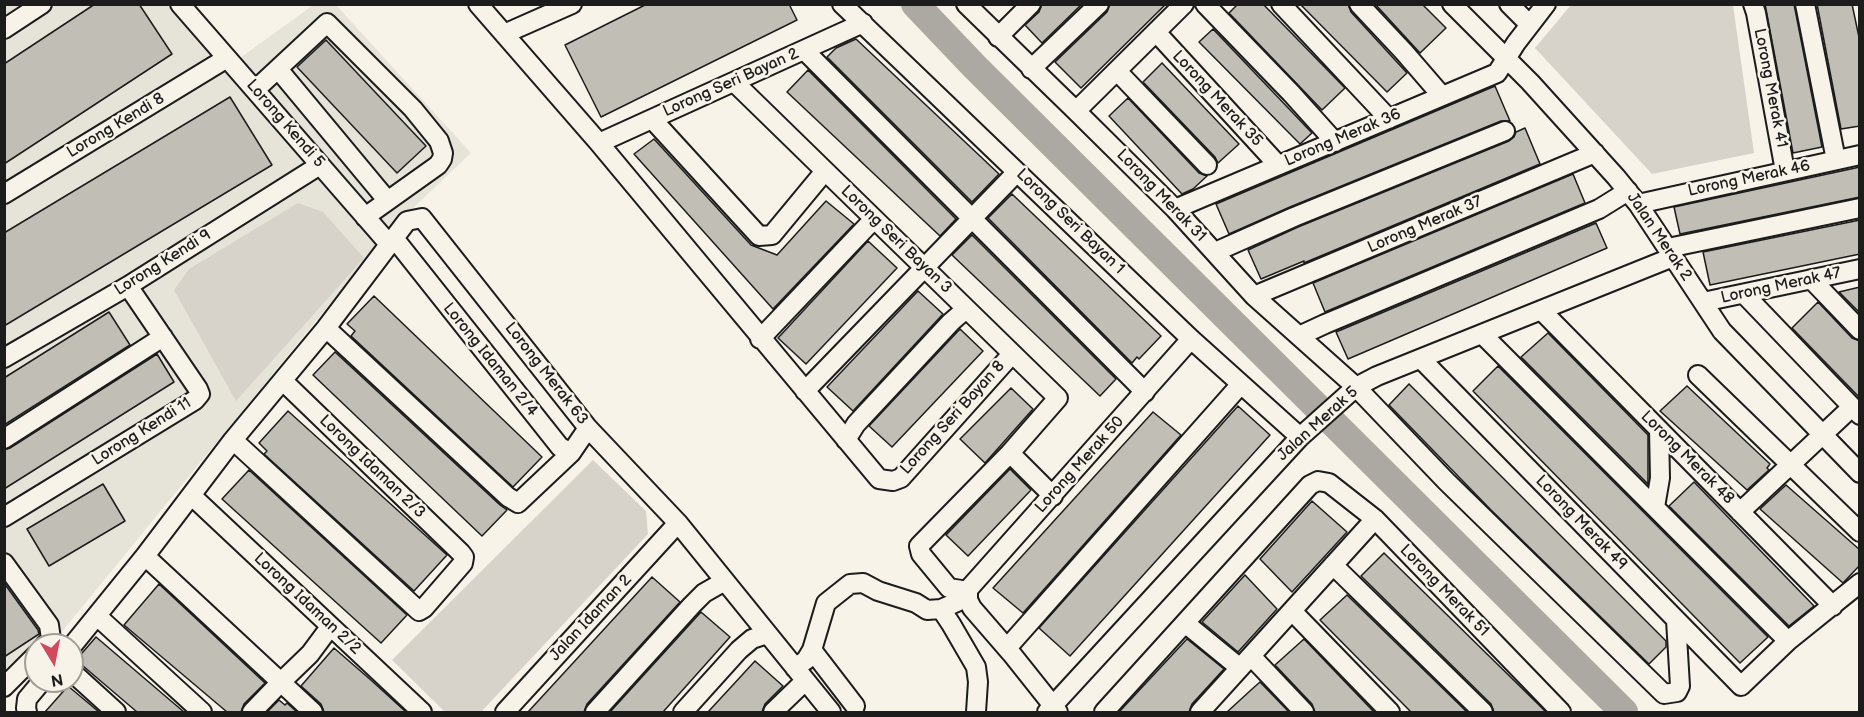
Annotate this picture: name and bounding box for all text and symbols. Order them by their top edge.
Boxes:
street label: Lorong Merak 41 [1749,27,1791,149]
street label: Lorong Seri Bayan 2 [660,44,802,122]
street label: Lorong Merak 35 [1168,47,1266,151]
street label: Lorong Kendi 5 [242,76,328,172]
street label: Lorong Kendi 8 [64,89,168,163]
street label: Lorong Merak 36 [1282,105,1404,171]
street label: Lorong Merak 31 [1112,146,1210,246]
street label: Lorong Merak 46 [1686,157,1812,201]
street label: Lorong Seri Bayan 1 [1012,165,1128,279]
street label: Lorong Seri Bayan 3 [836,182,956,298]
street label: Jalan Merak 2 [1622,189,1696,285]
street label: Lorong Merak 37 [1365,192,1485,258]
street label: Lorong Kendi 9 [111,226,215,300]
street label: Lorong Merak 47 [1719,264,1843,308]
street label: Lorong Idaman 2/4 [438,299,542,421]
street label: Lorong Merak 63 [500,319,592,429]
street label: Lorong Seri Bayan 8 [897,357,1009,479]
street label: Jalan Merak 5 [1274,383,1362,465]
street label: Lorong Kendi 11 [89,394,195,470]
street label: Lorong Merak 48 [1636,407,1738,509]
street label: Lorong Idaman 2/3 [315,411,429,523]
street label: Lorong Merak 50 [1032,413,1128,517]
street label: Lorong Merak 49 [1531,472,1631,574]
street label: Lorong Merak 51 [1395,541,1493,641]
street label: Lorong Idaman 2/2 [249,549,365,659]
street label: Jalan Idaman 2 [546,571,636,665]
north arrow [24,633,84,693]
text: N [49,669,64,690]

